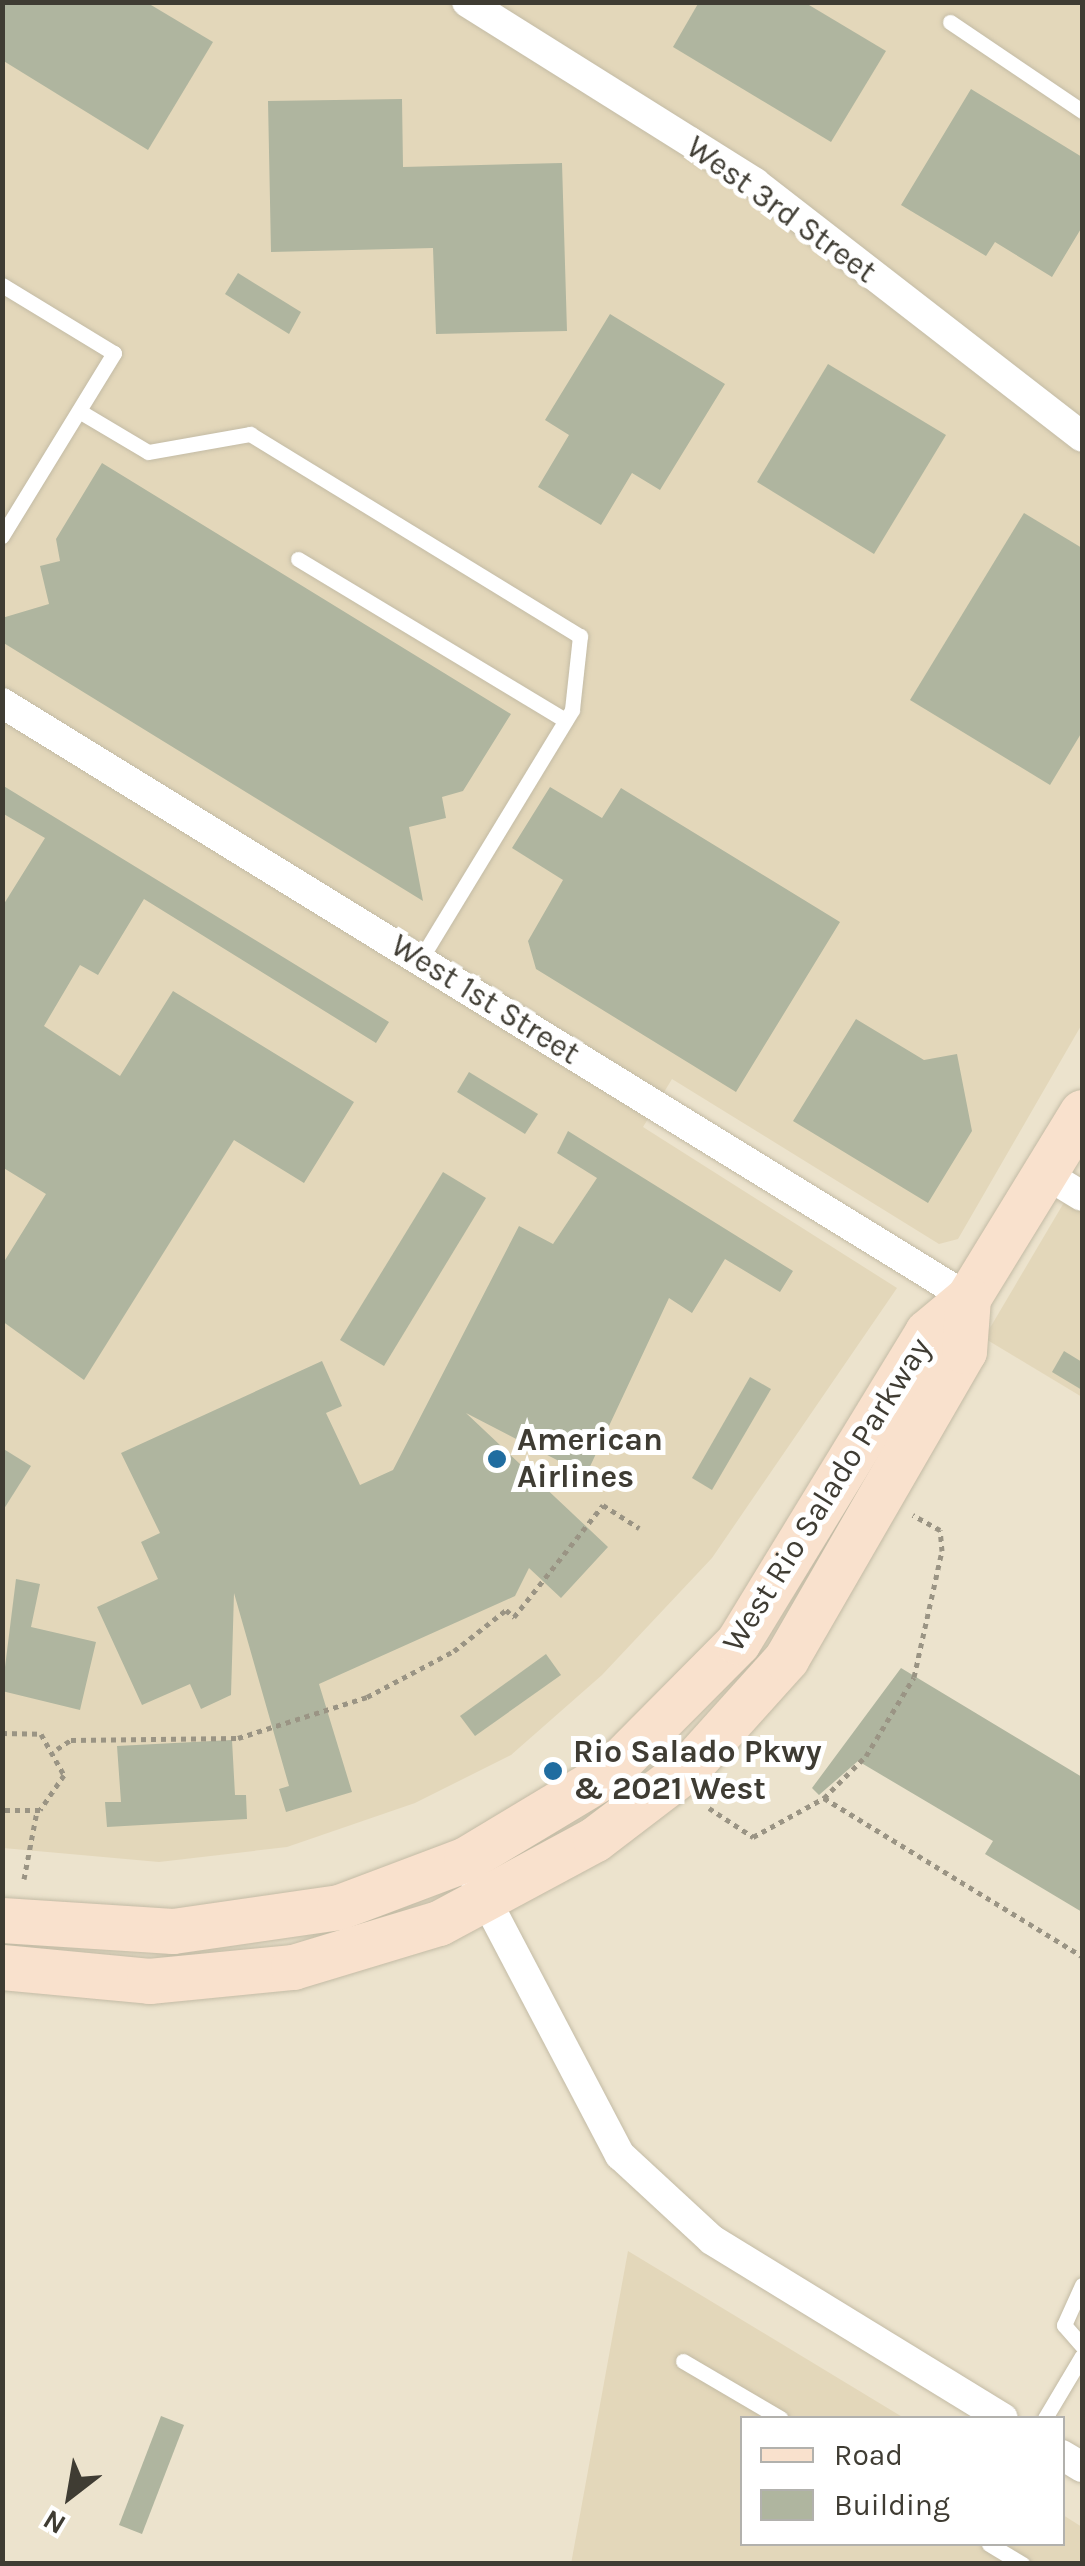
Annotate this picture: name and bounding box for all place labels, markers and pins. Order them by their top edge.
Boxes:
place label: American Airlines [517,1422,663,1497]
marker: American Airlines [486,1448,508,1470]
place label: Rio Salado Pkwy & 2021 West [573,1734,822,1809]
marker: Rio Salado Pkwy & 2021 West [542,1760,564,1782]

